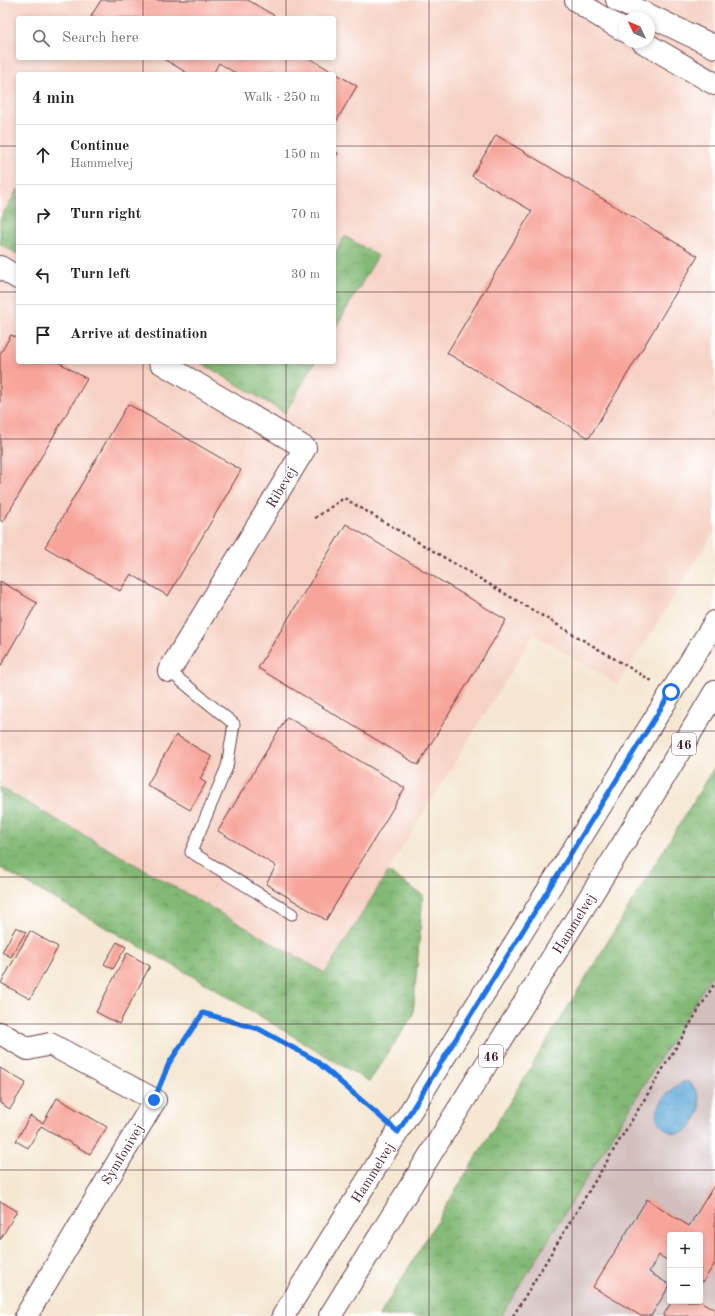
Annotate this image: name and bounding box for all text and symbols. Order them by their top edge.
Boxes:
north arrow [619,12,655,48]
search box [16,16,336,60]
icon: search [30,27,52,49]
text: Search here [62,31,139,46]
text: 4 min [32,90,75,107]
text: Walk · 250 m [243,91,320,104]
text: Continue [70,139,129,154]
icon: ahead [32,144,54,166]
text: 150 m [283,148,320,161]
text: Hammelvej [70,157,133,170]
icon: right [32,204,54,226]
text: Turn right [70,207,141,222]
text: 70 m [291,208,320,221]
icon: left [32,264,54,286]
text: Turn left [70,267,130,282]
text: 30 m [291,268,320,281]
icon: arrive [32,324,54,346]
text: Arrive at destination [70,327,208,342]
street label: Ribevej [264,465,299,510]
route start [662,683,680,701]
road number: 46 [672,733,696,755]
street label: Hammelvej [551,891,598,957]
road number: 46 [479,1045,503,1067]
route end [145,1091,163,1109]
street label: Symfonivej [99,1122,146,1187]
street label: Hammelvej [349,1140,397,1206]
map controls [667,1232,703,1304]
button: + [667,1232,703,1268]
button: − [667,1268,703,1304]

